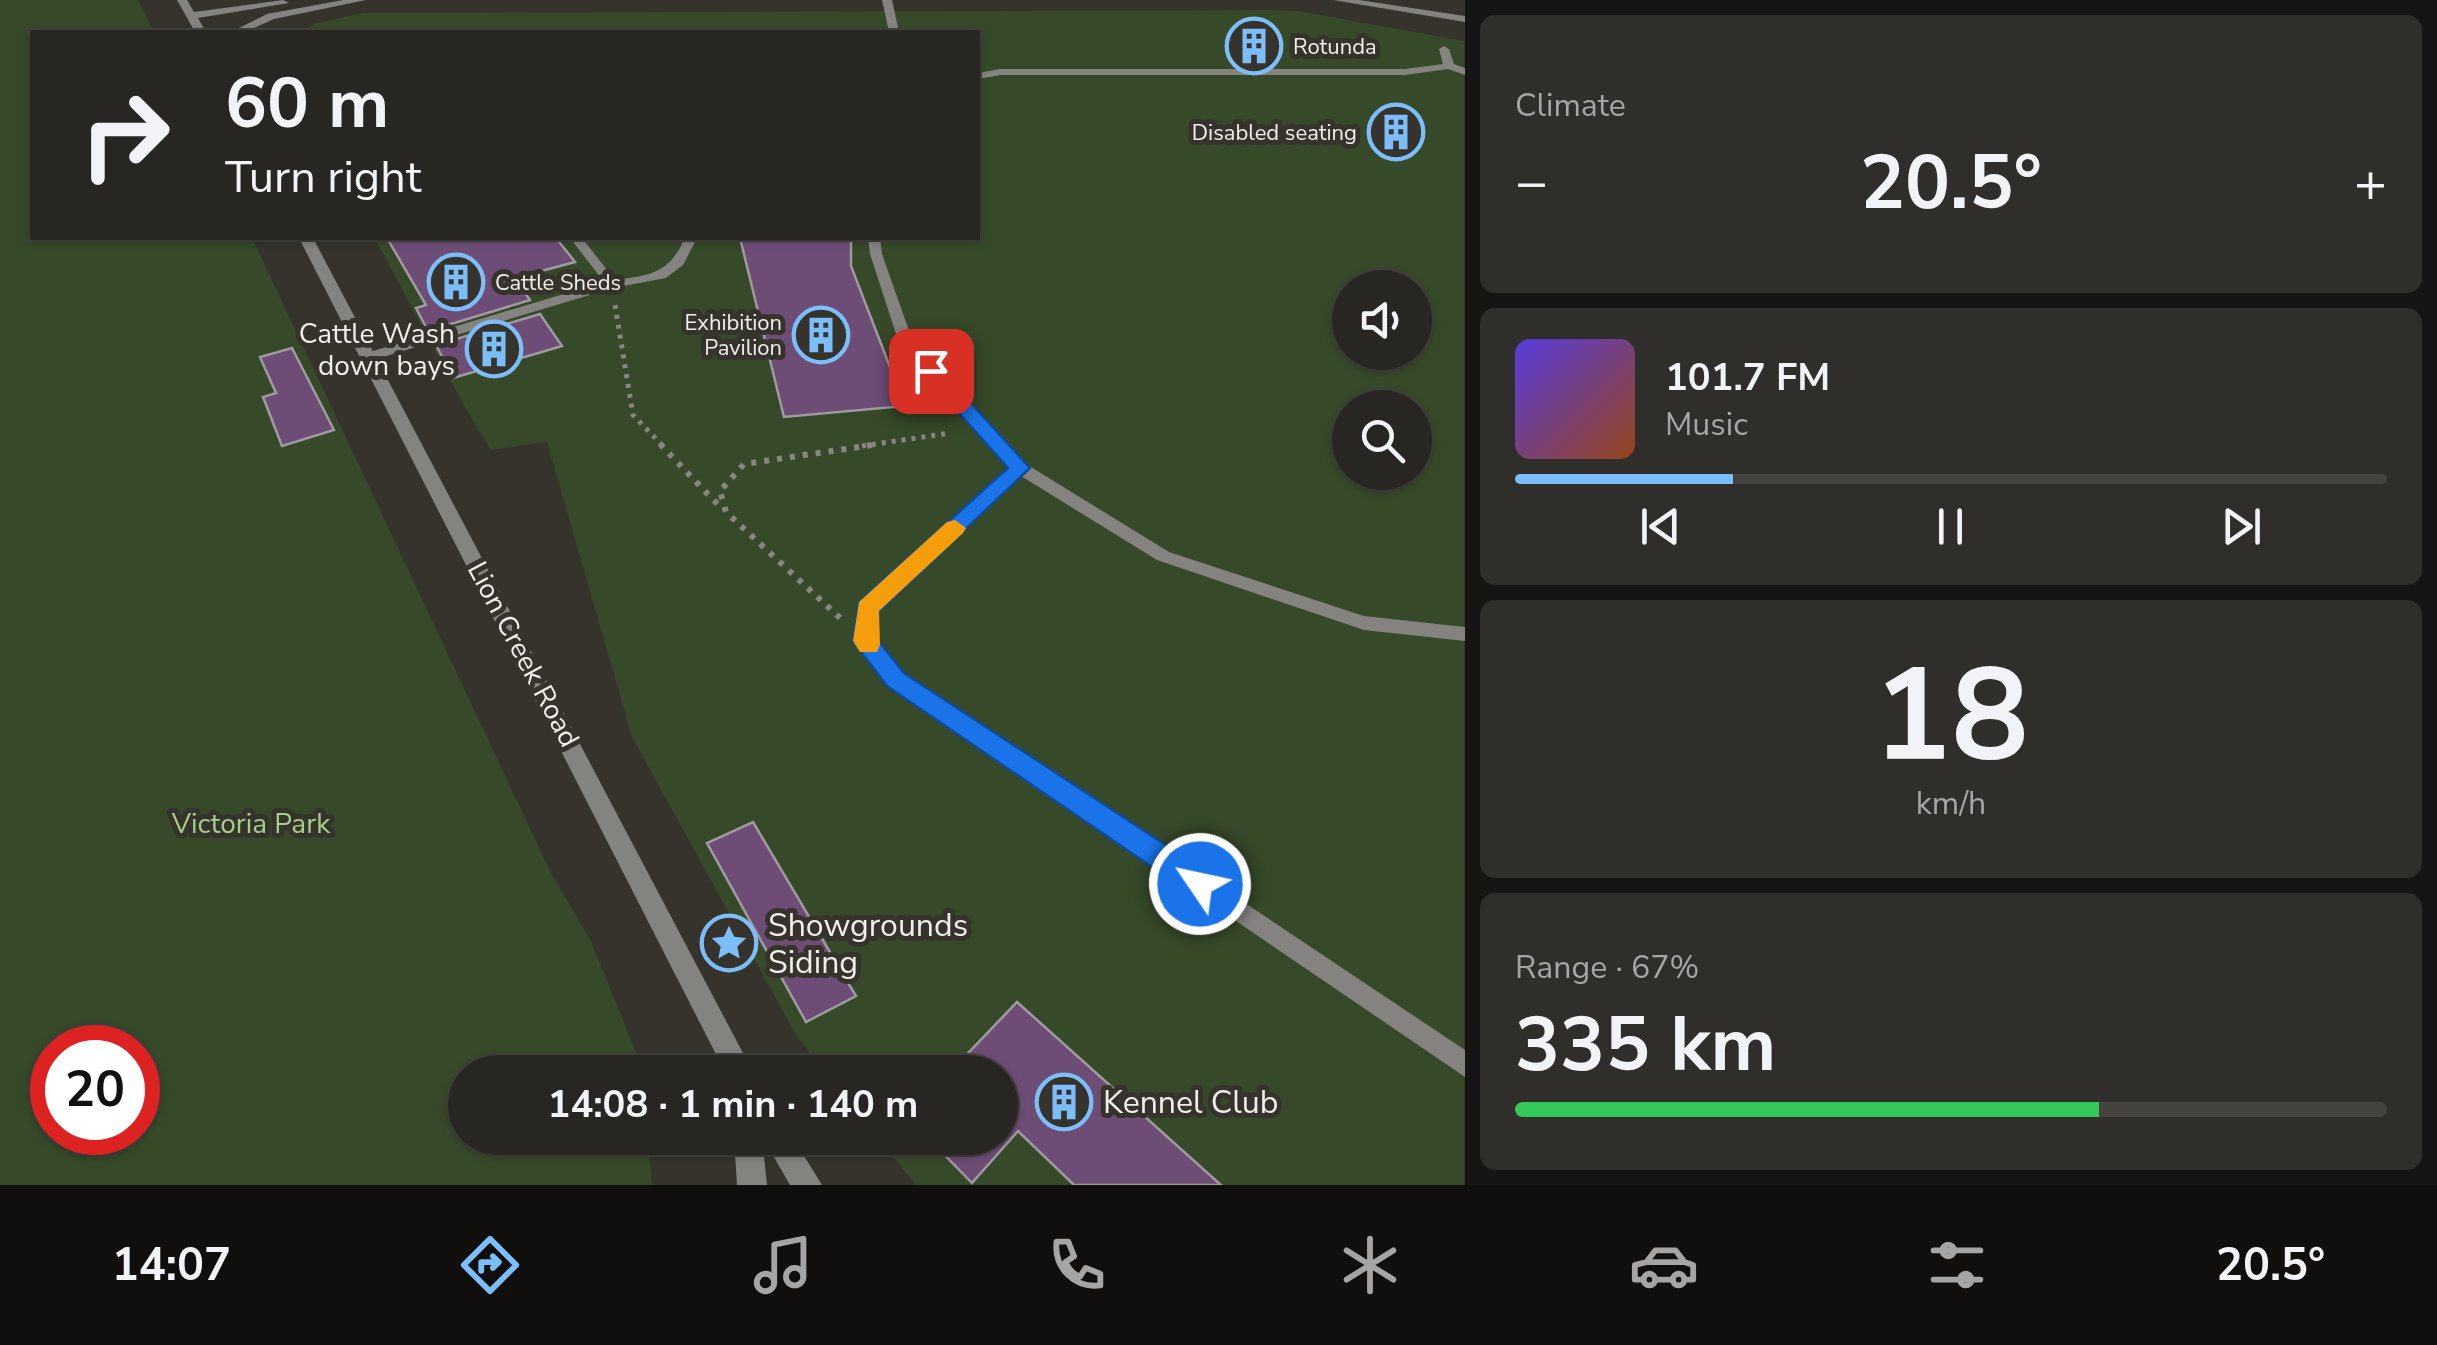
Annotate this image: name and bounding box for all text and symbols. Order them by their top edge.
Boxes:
building icon: Rotunda [1224,16,1284,76]
place label: Rotunda [1293,32,1377,62]
text: 60 m [225,56,389,152]
icon: right [60,70,190,200]
text: Climate [1515,84,1626,127]
building icon: Disabled seating [1366,102,1426,162]
place label: Disabled seating [1192,118,1357,148]
text: 20.5° [1860,132,2042,234]
text: − [1515,145,1548,220]
text: + [2354,145,2387,220]
text: Turn right [225,147,422,208]
building icon: Cattle Sheds [426,252,486,312]
place label: Cattle Sheds [495,268,621,298]
map controls [1332,270,1432,490]
button: sound [1332,270,1432,370]
building icon: Exhibition Pavilion [791,305,851,365]
place label: Exhibition Pavilion [685,308,782,363]
place label: Cattle Wash down bays [299,315,455,385]
building icon: Cattle Wash down bays [464,319,524,379]
pin [889,329,974,414]
icon: arrive [904,344,959,399]
text: 101.7 FM [1665,352,1830,403]
button: search [1332,390,1432,490]
text: Music [1665,403,1748,446]
icon: previous [1633,499,1688,554]
icon: pause [1923,499,1978,554]
icon: next [2214,499,2269,554]
street label: Lion Creek Road [458,555,588,754]
text: 18 [1873,628,2029,805]
text: km/h [1916,782,1986,825]
park label: Victoria Park [171,805,331,843]
position arrow [1148,832,1252,936]
place label: Showgrounds Siding [768,904,968,984]
place icon: Showgrounds Siding [699,913,759,973]
text: Range · 67% [1515,946,1699,989]
text: 335 km [1515,994,1776,1096]
speed limit sign: 20 [30,1025,160,1155]
building icon: Kennel Club [1034,1072,1094,1132]
text: 14:08 · 1 min · 140 m [548,1079,918,1130]
place label: Kennel Club [1103,1081,1278,1124]
icon: directions [455,1230,525,1300]
icon: music [748,1230,818,1300]
icon: phone [1042,1230,1112,1300]
icon: climate [1335,1230,1405,1300]
icon: car [1629,1230,1699,1300]
icon: filters [1922,1230,1992,1300]
text: 14:07 [112,1235,231,1296]
text: 20.5° [2216,1235,2325,1296]

